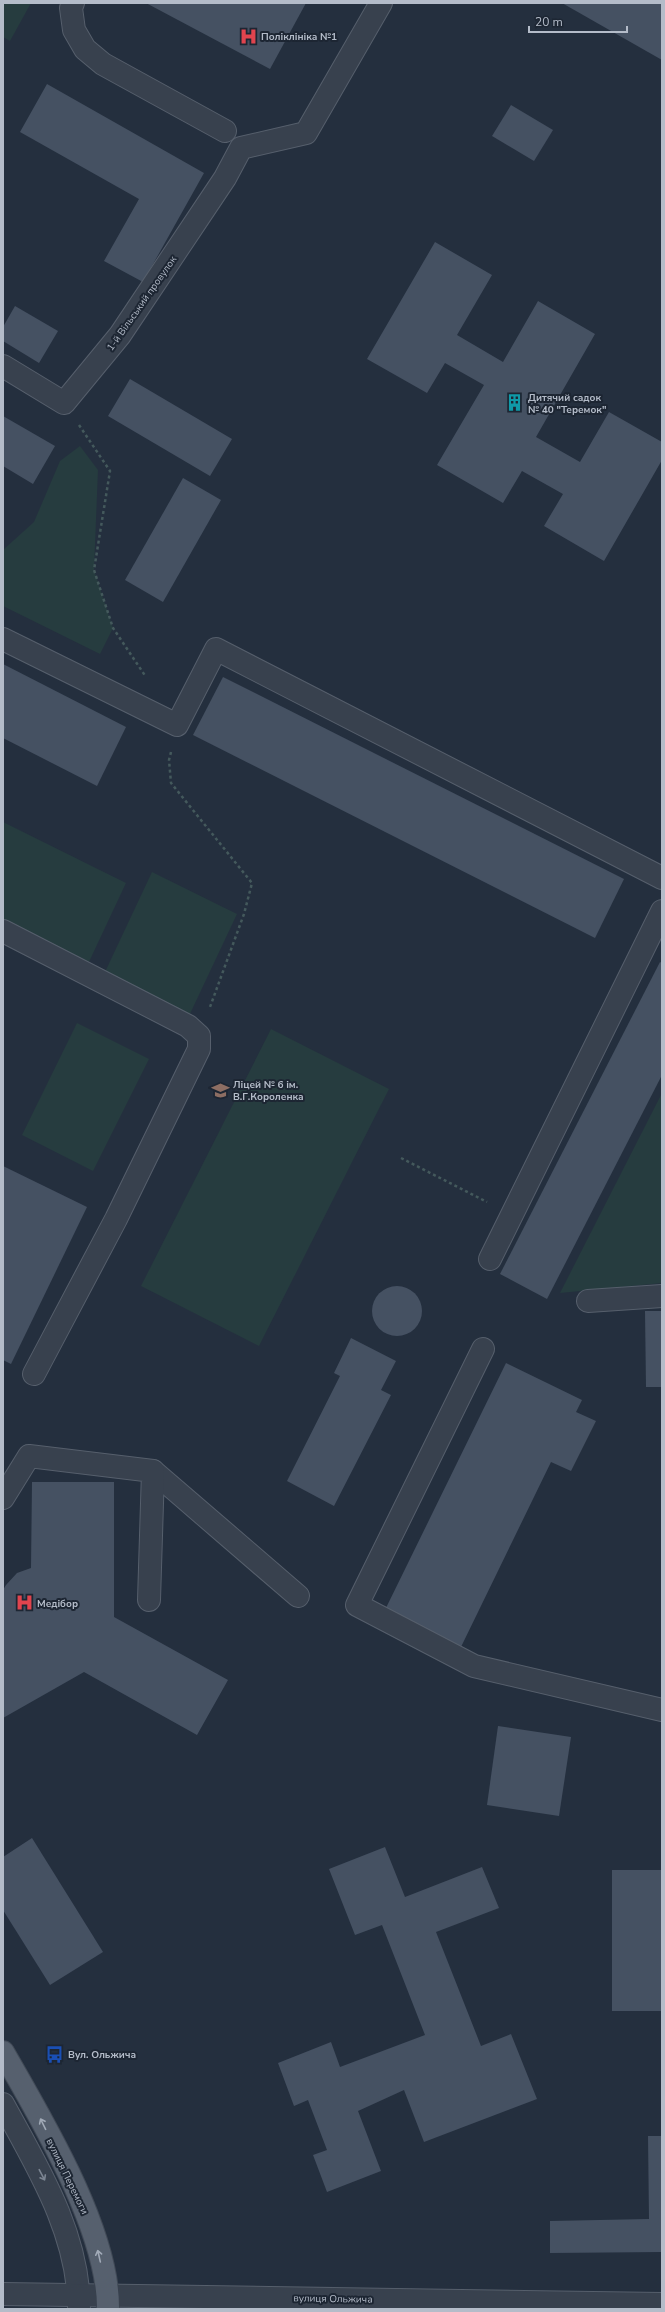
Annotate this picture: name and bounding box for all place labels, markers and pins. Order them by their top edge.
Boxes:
hospital icon: Поліклініка №1 [238,26,258,46]
place label: Поліклініка №1 [261,30,337,44]
place label: Дитячий садок № 40 "Теремок" [528,391,606,417]
building icon: Дитячий садок № 40 "Теремок" [505,393,525,413]
place label: Ліцей № 6 ім. В.Г.Короленка [233,1078,304,1104]
school or university icon: Ліцей № 6 ім. В.Г.Короленка [210,1080,230,1100]
hospital icon: Медібор [14,1593,34,1613]
place label: Медібор [37,1597,78,1611]
bus stop icon: Вул. Ольжича [45,2044,65,2064]
place label: Вул. Ольжича [68,2048,136,2062]

